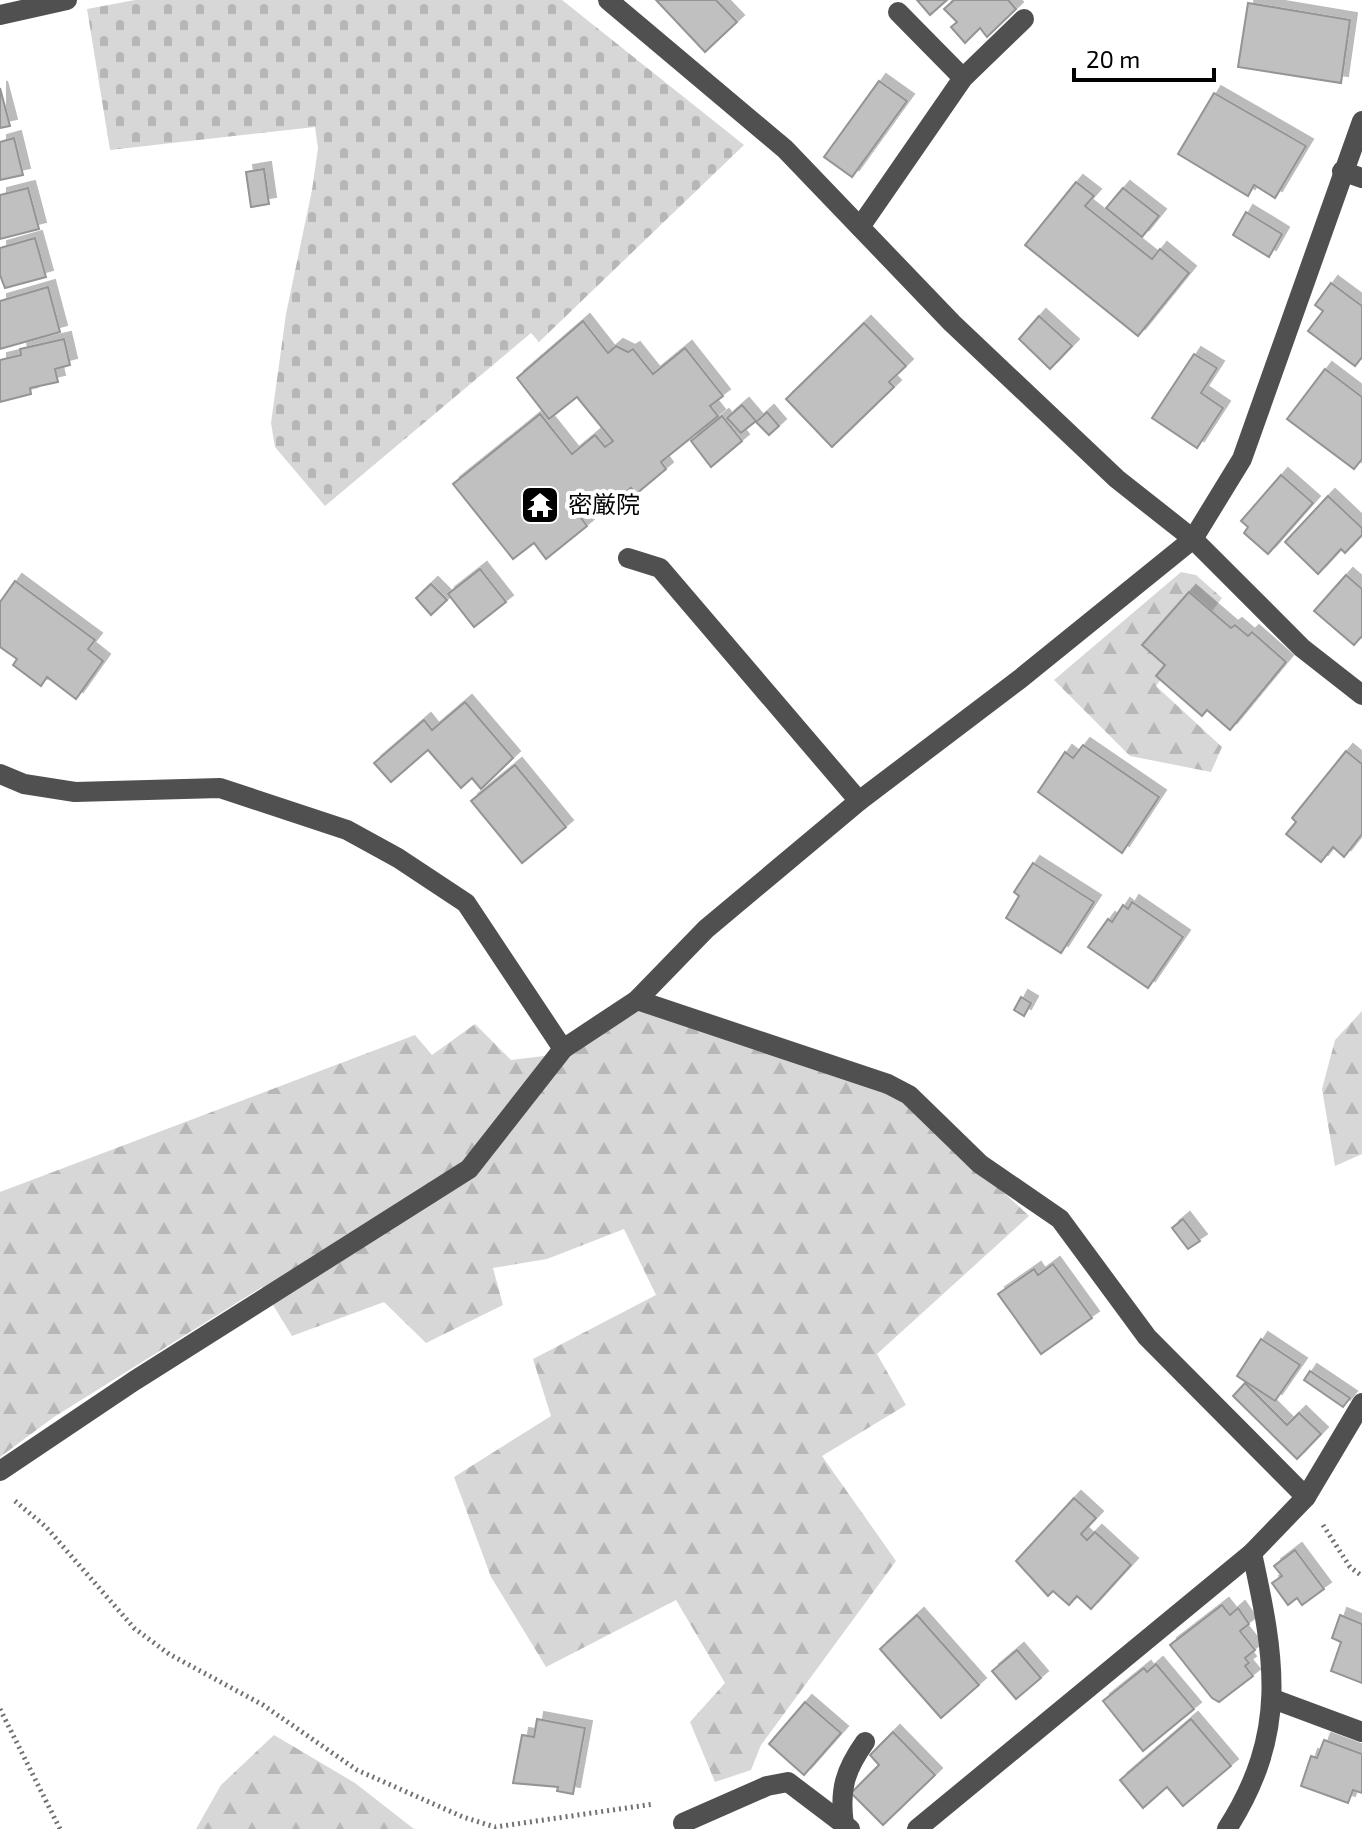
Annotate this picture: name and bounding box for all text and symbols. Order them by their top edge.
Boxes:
scale bar [1074,32,1214,82]
text: 20 m [1086,44,1140,73]
temple icon: 密厳院 [519,484,561,526]
place label: 密厳院 [568,489,640,518]

